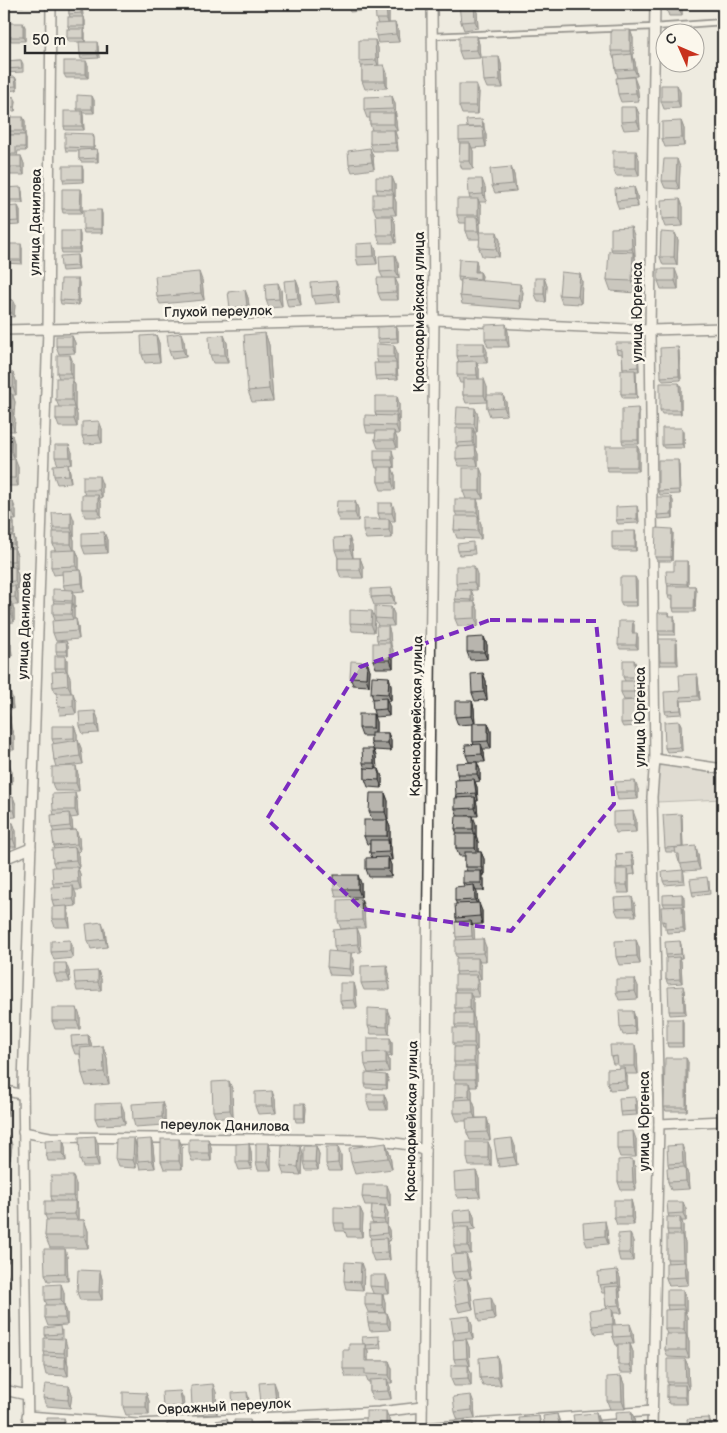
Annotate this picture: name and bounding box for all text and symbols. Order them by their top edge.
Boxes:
scale bar [25,22,108,54]
north arrow [654,22,704,72]
text: С [662,30,681,49]
text: 50 m [32,31,66,50]
street label: улица Данилова [26,167,45,276]
street label: Красноармейская улица [411,231,428,393]
street label: улица Юргенса [629,261,646,362]
street label: Глухой переулок [164,302,273,321]
street label: улица Данилова [14,571,35,680]
street label: Красноармейская улица [407,635,426,797]
street label: улица Юргенса [632,666,649,767]
street label: Красноармейская улица [402,1040,421,1202]
street label: улица Юргенса [636,1070,653,1171]
street label: переулок Данилова [160,1116,291,1135]
street label: Овражный переулок [157,1394,292,1418]

